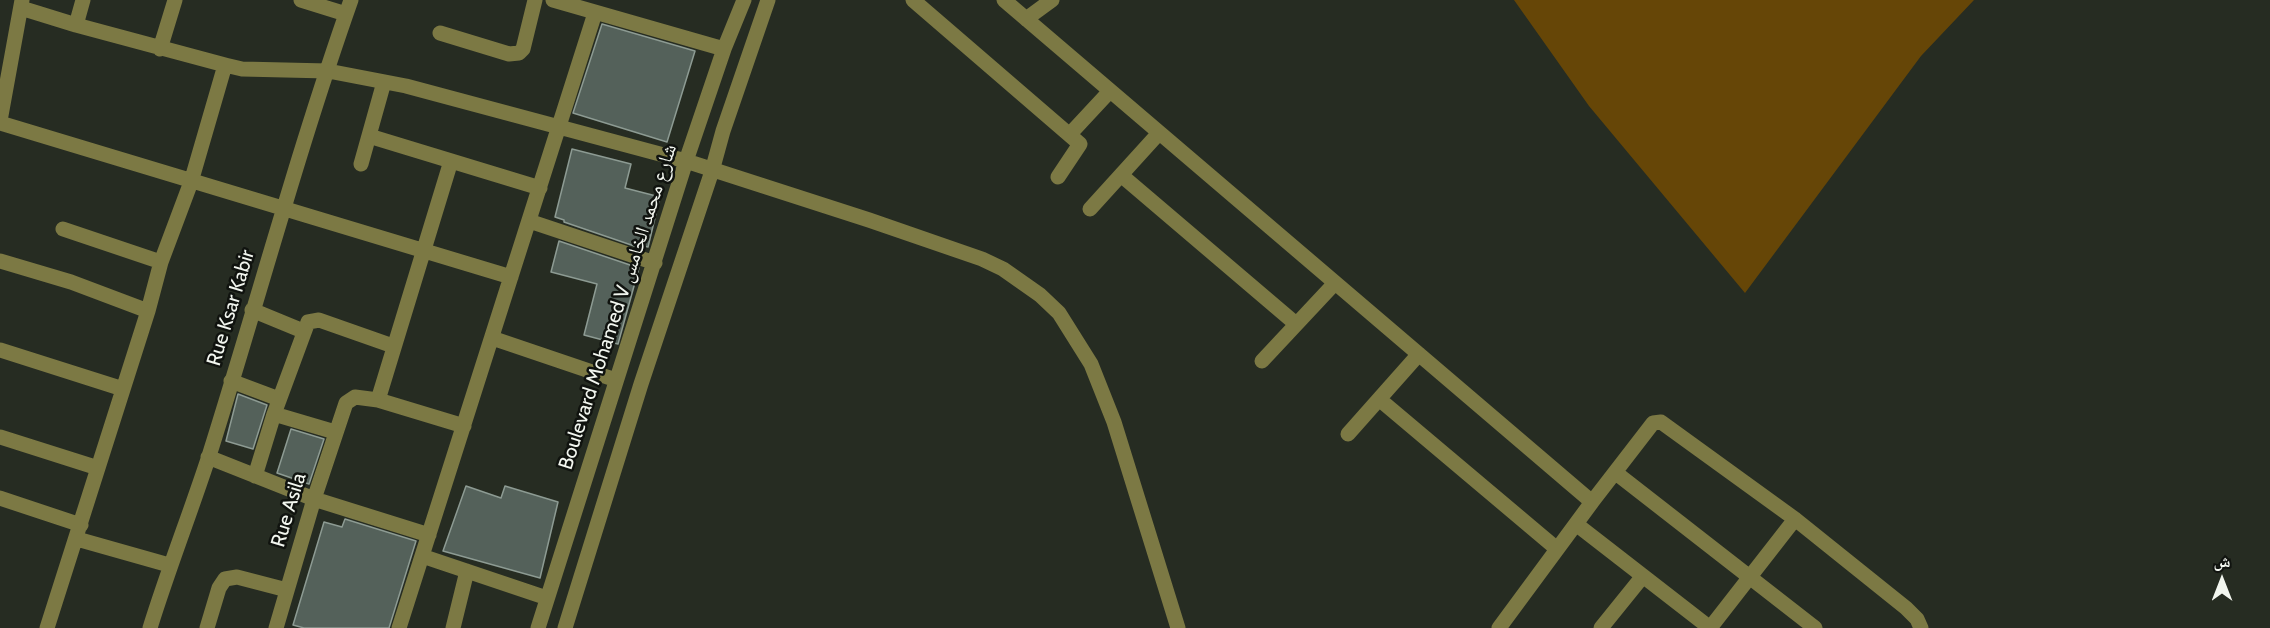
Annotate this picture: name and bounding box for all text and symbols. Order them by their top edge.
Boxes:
street label: Boulevard Mohamed V شارع محمد الخامس [554,141,682,473]
street label: Rue Ksar Kabir [202,247,260,369]
street label: Rue Asila [266,470,312,550]
north arrow [2192,550,2252,610]
text: ش [2214,552,2230,571]

